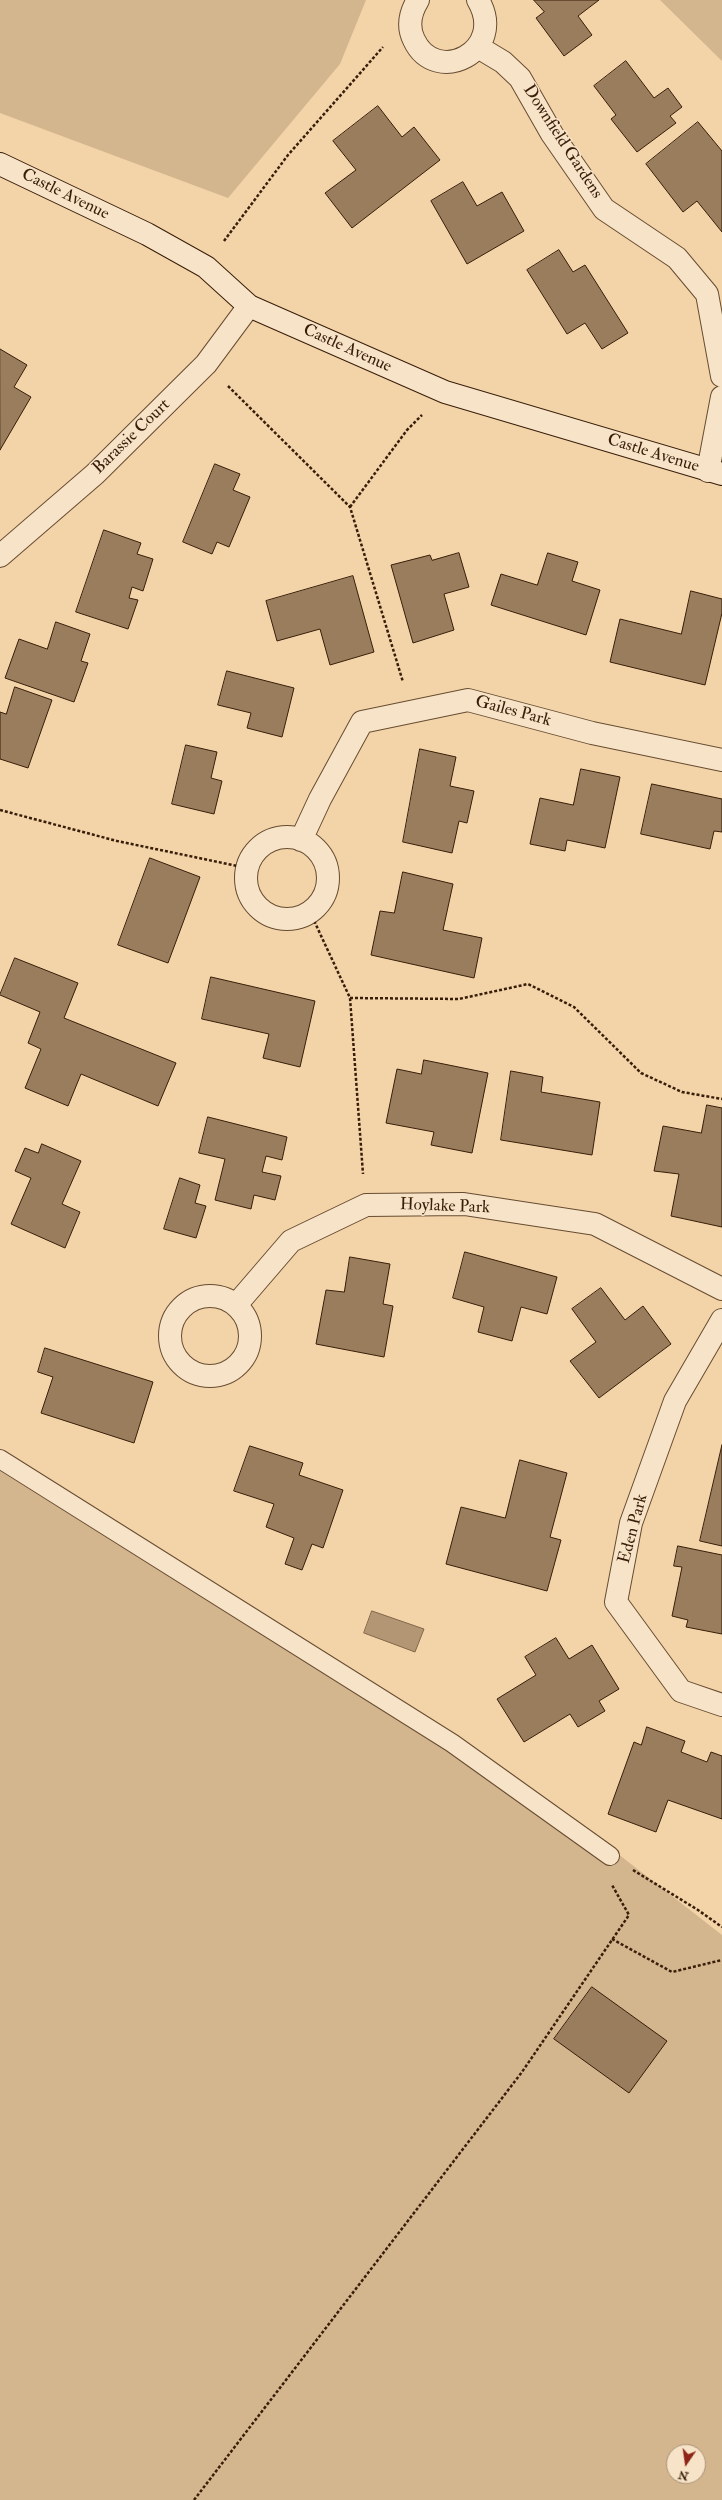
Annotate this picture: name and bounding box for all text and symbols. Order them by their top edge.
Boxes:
street label: Downfield Gardens [518,81,606,203]
street label: Castle Avenue [18,165,112,225]
street label: Castle Avenue [300,320,394,378]
street label: Barassie Court [89,395,175,479]
street label: Castle Avenue [605,430,701,478]
street label: Gailes Park [473,692,553,732]
street label: Hoylake Park [400,1195,490,1219]
street label: Eden Park [615,1492,653,1566]
north arrow [666,2444,706,2484]
text: N [677,2468,690,2483]

